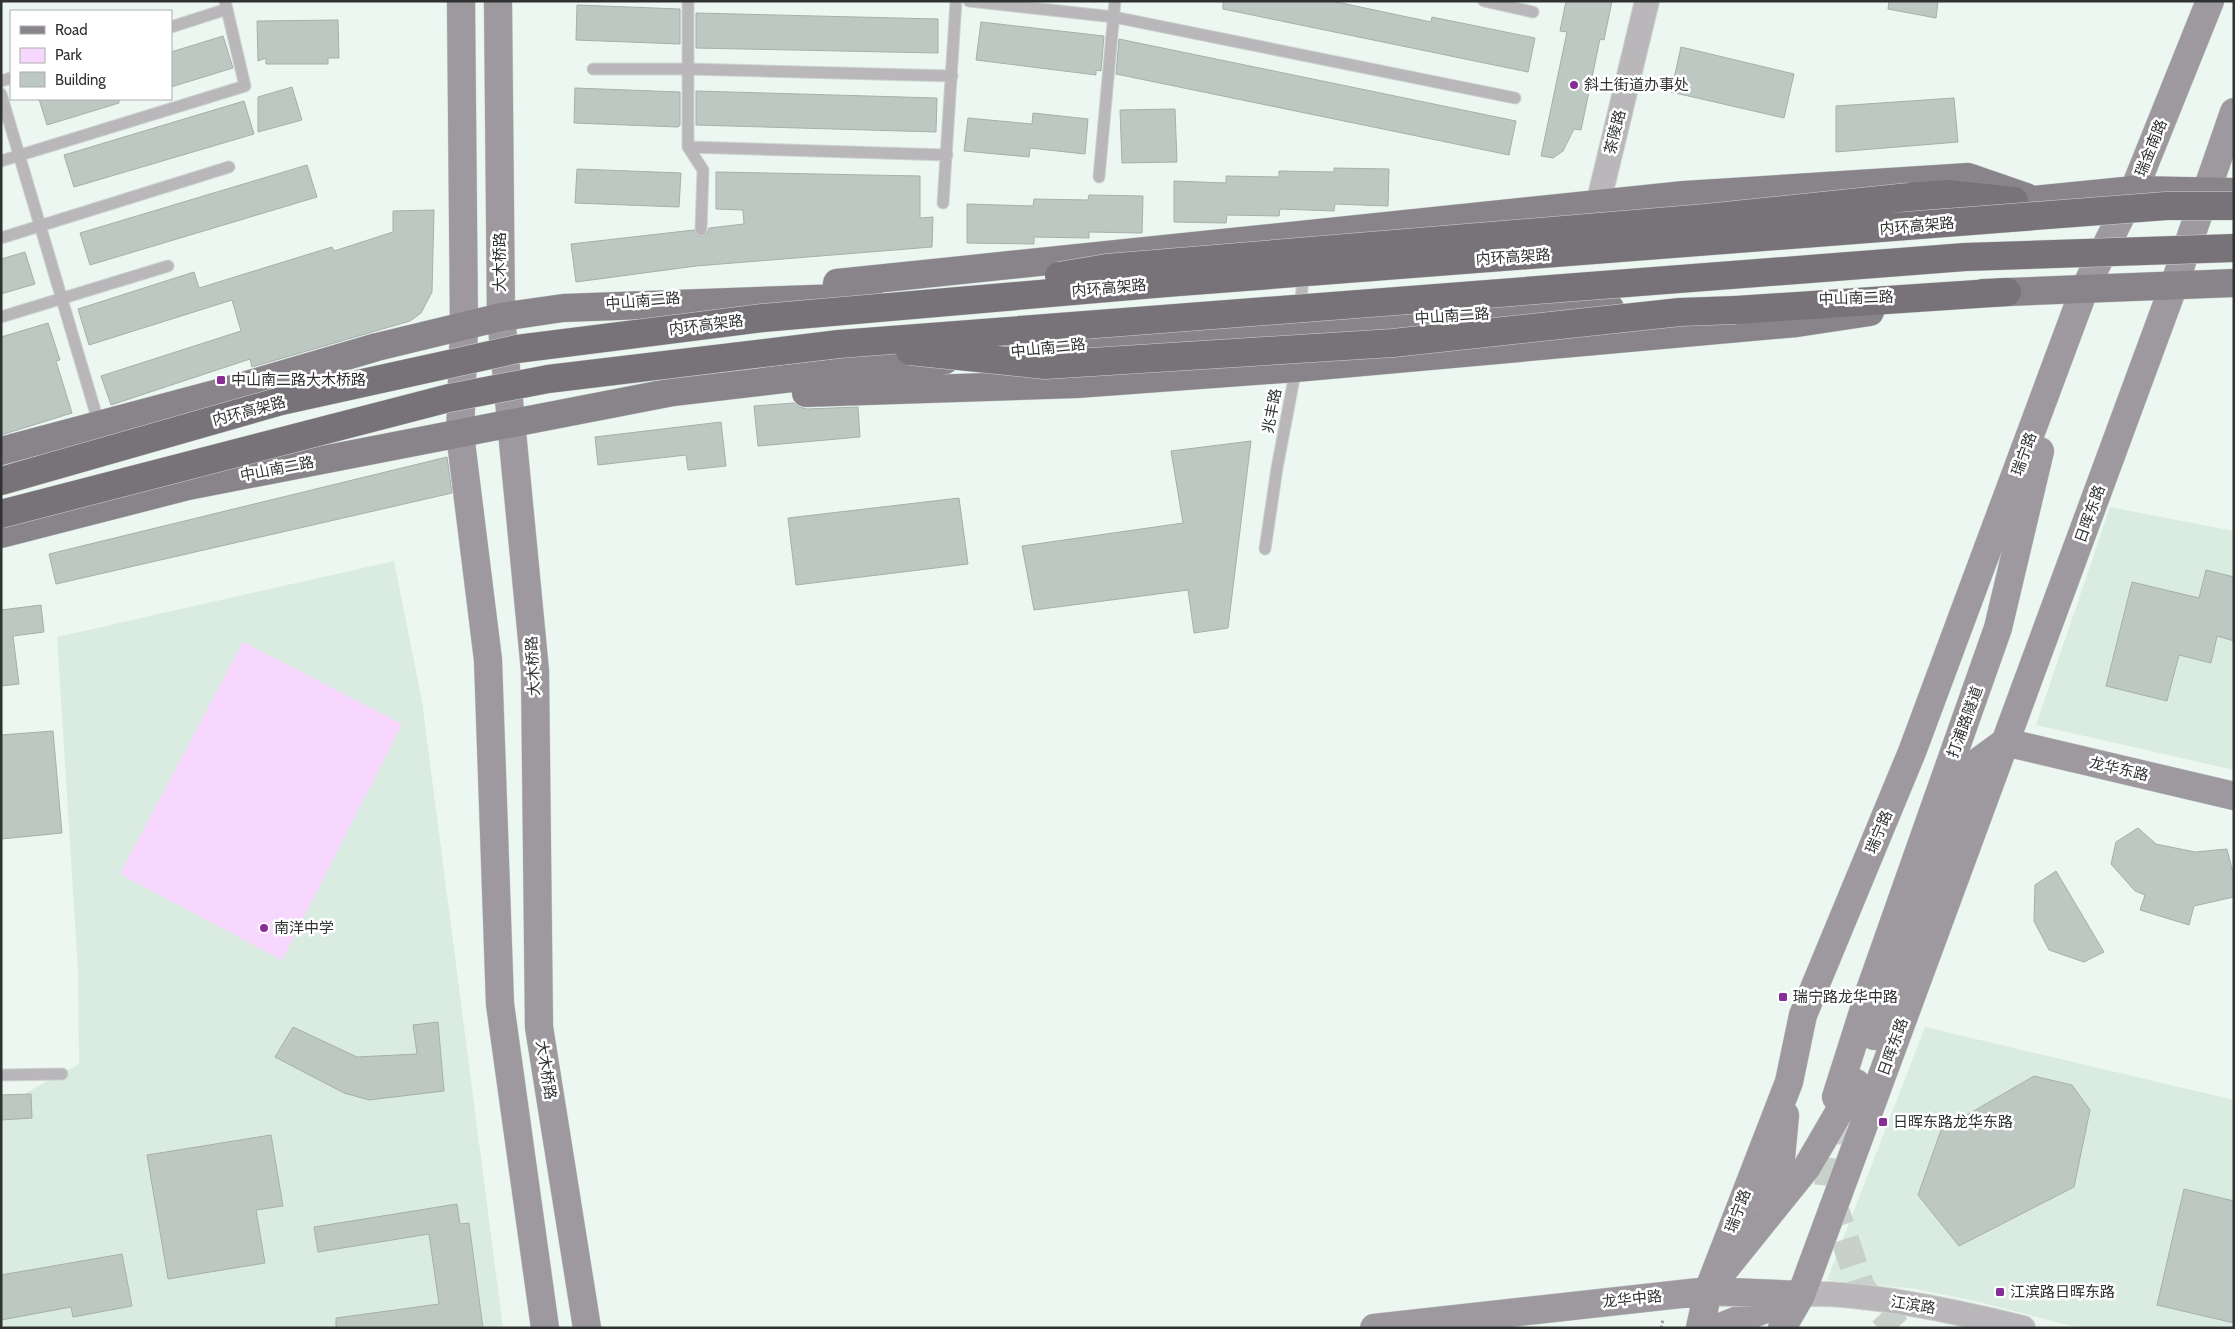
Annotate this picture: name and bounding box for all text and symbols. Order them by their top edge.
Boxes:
legend [10,10,172,100]
text: Road [55,21,88,39]
text: Park [55,46,82,64]
text: Building [55,71,106,89]
place label: 斜土街道办事处 [1584,76,1689,94]
marker: 斜土街道办事处 [1568,79,1580,91]
street label: 茶陵路 [1601,108,1629,156]
street label: 瑞金南路 [2131,117,2171,179]
street label: 内环高架路 [1879,214,1955,238]
street label: 大木桥路 [491,232,509,292]
street label: 内环高架路 [1475,245,1551,269]
street label: 内环高架路 [1071,276,1147,300]
street label: 中山南二路 [1818,288,1894,308]
street label: 中山南二路 [605,289,681,313]
street label: 中山南二路 [1414,304,1490,328]
street label: 内环高架路 [668,311,744,339]
street label: 中山南二路 [1010,335,1086,361]
place label: 中山南二路大木桥路 [231,371,366,389]
marker: 中山南二路大木桥路 [215,374,227,386]
street label: 兆丰路 [1259,387,1285,435]
street label: 内环高架路 [210,393,288,429]
street label: 瑞宁路 [2008,430,2040,478]
street label: 中山南二路 [238,453,316,485]
street label: 日晖东路 [2071,483,2109,545]
street label: 大木桥路 [522,636,544,696]
street label: 打浦路隧道 [1944,684,1986,760]
street label: 龙华东路 [2088,753,2150,785]
street label: 瑞宁路 [1862,808,1896,856]
place label: 南洋中学 [274,919,334,937]
marker: 南洋中学 [258,922,270,934]
place label: 瑞宁路龙华中路 [1793,988,1898,1006]
marker: 瑞宁路龙华中路 [1777,991,1789,1003]
street label: 日晖东路 [1874,1016,1912,1078]
street label: 大木桥路 [532,1039,560,1101]
place label: 日晖东路龙华东路 [1893,1113,2013,1131]
marker: 日晖东路龙华东路 [1877,1116,1889,1128]
street label: 瑞宁路 [1722,1187,1754,1235]
place label: 江滨路日晖东路 [2010,1283,2115,1301]
marker: 江滨路日晖东路 [1994,1286,2006,1298]
street label: 龙华中路 [1601,1287,1663,1311]
street label: 江滨路 [1889,1293,1937,1317]

